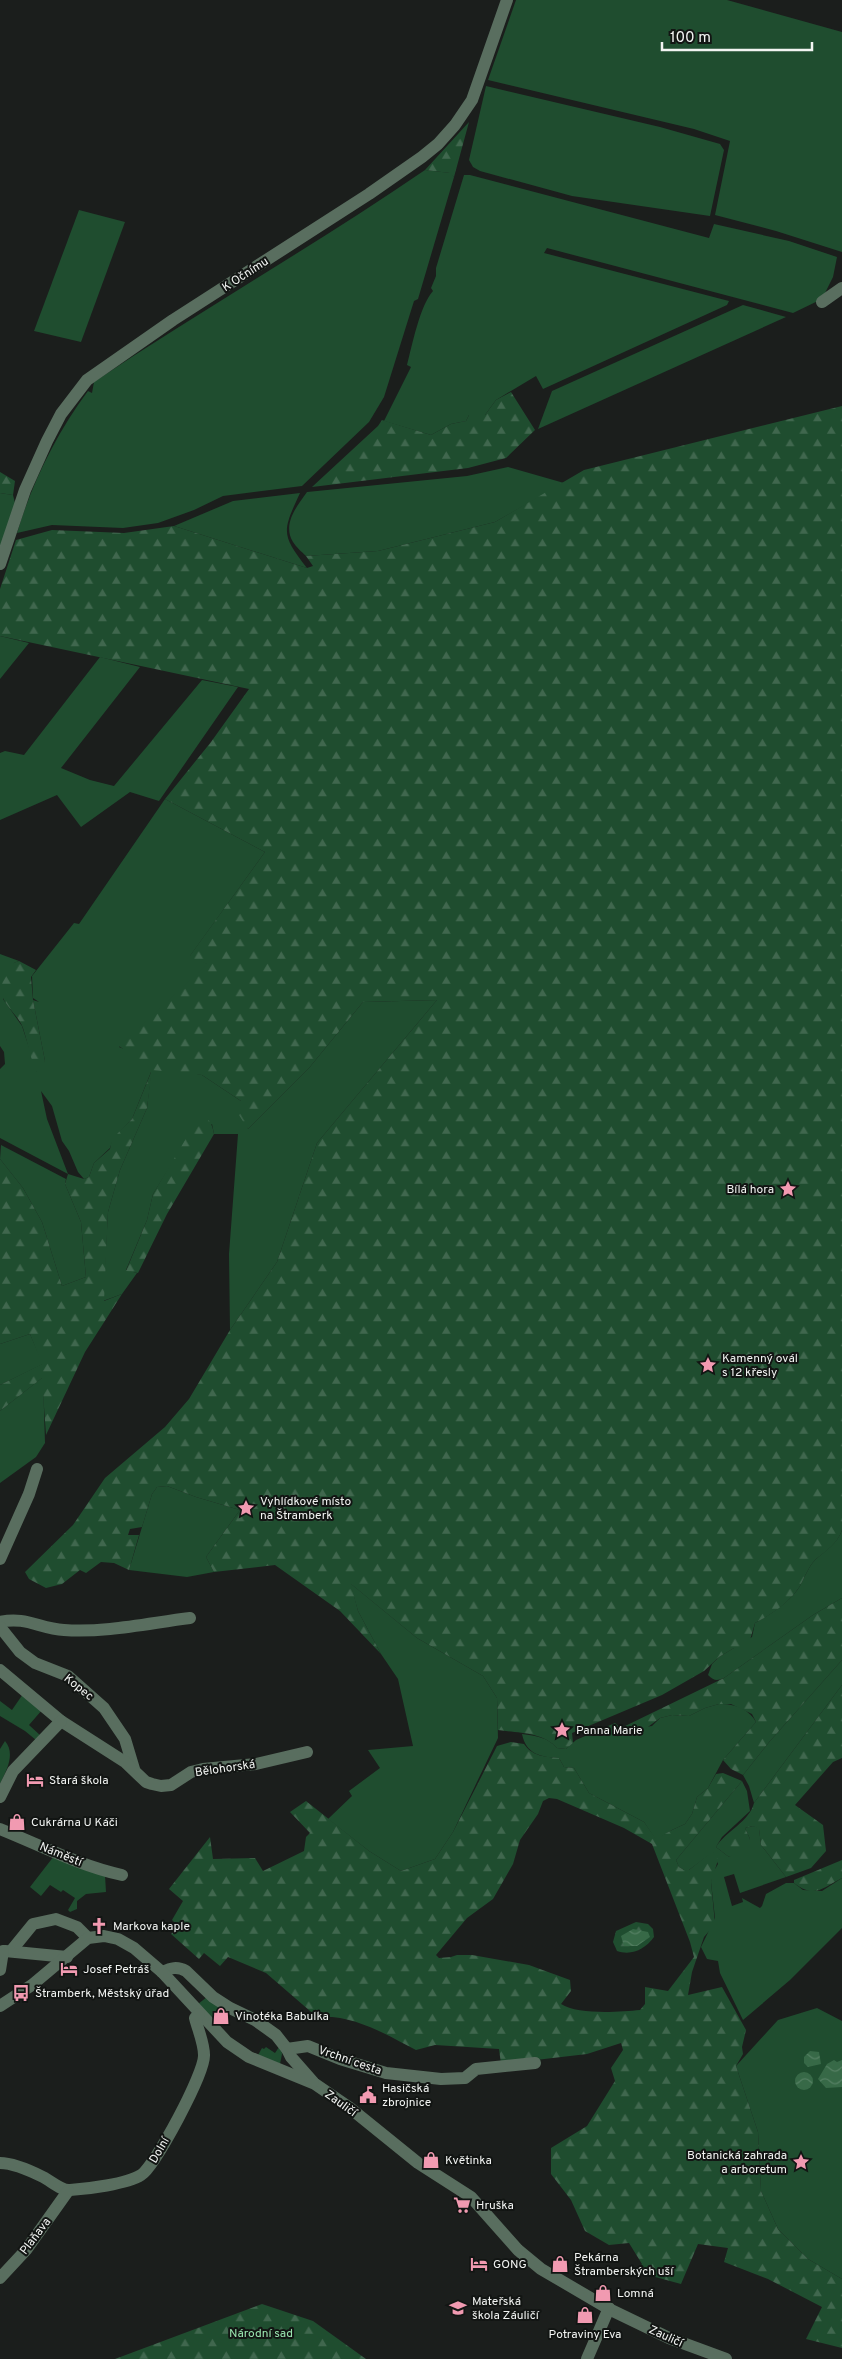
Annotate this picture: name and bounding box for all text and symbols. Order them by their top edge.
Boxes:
scale bar [662,20,812,52]
text: 100 m [670,29,711,48]
street label: K Očnímu [219,254,272,296]
place icon: Bílá hora [778,1179,798,1199]
place label: Bílá hora [726,1182,774,1198]
place label: Kamenný ovál s 12 křesly [722,1351,798,1381]
place icon: Kamenný ovál s 12 křesly [698,1355,718,1375]
place label: Vyhlídkové místo na Štramberk [260,1494,352,1524]
place icon: Vyhlídkové místo na Štramberk [236,1498,256,1518]
street label: Kopec [60,1671,97,1705]
place icon: Panna Marie [552,1720,572,1740]
place label: Panna Marie [576,1723,643,1739]
street label: Bělohorská [194,1757,256,1781]
hotel icon: Stará škola [25,1770,45,1790]
place label: Stará škola [49,1773,109,1789]
shop icon: Cukrárna U Káči [7,1812,27,1832]
place label: Cukrárna U Káči [31,1815,118,1831]
street label: Náměstí [37,1839,85,1871]
church icon: Markova kaple [89,1916,109,1936]
place label: Markova kaple [113,1919,190,1935]
hotel icon: Josef Petráš [59,1959,79,1979]
place label: Josef Petráš [83,1962,149,1978]
bus stop icon: Štramberk, Městský úřad [11,1983,31,2003]
place label: Štramberk, Městský úřad [35,1986,169,2002]
shop icon: Vinotéka Babulka [211,2006,231,2026]
place label: Vinotéka Babulka [235,2009,329,2025]
street label: Vrchní cesta [316,2043,383,2079]
place label: Hasičská zbrojnice [382,2081,431,2111]
public building icon: Hasičská zbrojnice [358,2085,378,2105]
street label: Zauličí [321,2087,360,2121]
street label: Dolní [146,2134,174,2167]
place label: Botanická zahrada a arboretum [687,2148,787,2178]
shop icon: Květinka [421,2150,441,2170]
place icon: Botanická zahrada a arboretum [791,2152,811,2172]
place label: Květinka [445,2153,492,2169]
supermarket icon: Hruška [452,2195,472,2215]
place label: Hruška [476,2198,514,2214]
street label: Plaňava [17,2215,55,2258]
place label: Pekárna Štramberských uší [574,2250,674,2280]
hotel icon: GONG [469,2254,489,2274]
shop icon: Pekárna Štramberských uší [550,2254,570,2274]
place label: GONG [493,2257,527,2273]
shop icon: Lomná [593,2283,613,2303]
place label: Lomná [617,2286,654,2302]
place label: Mateřská škola Záuličí [472,2294,540,2324]
school or university icon: Mateřská škola Záuličí [448,2298,468,2318]
shop icon: Potraviny Eva [575,2305,595,2325]
street label: Zauličí [646,2322,686,2352]
park label: Národní sad [229,2326,293,2342]
place label: Potraviny Eva [549,2327,621,2343]

